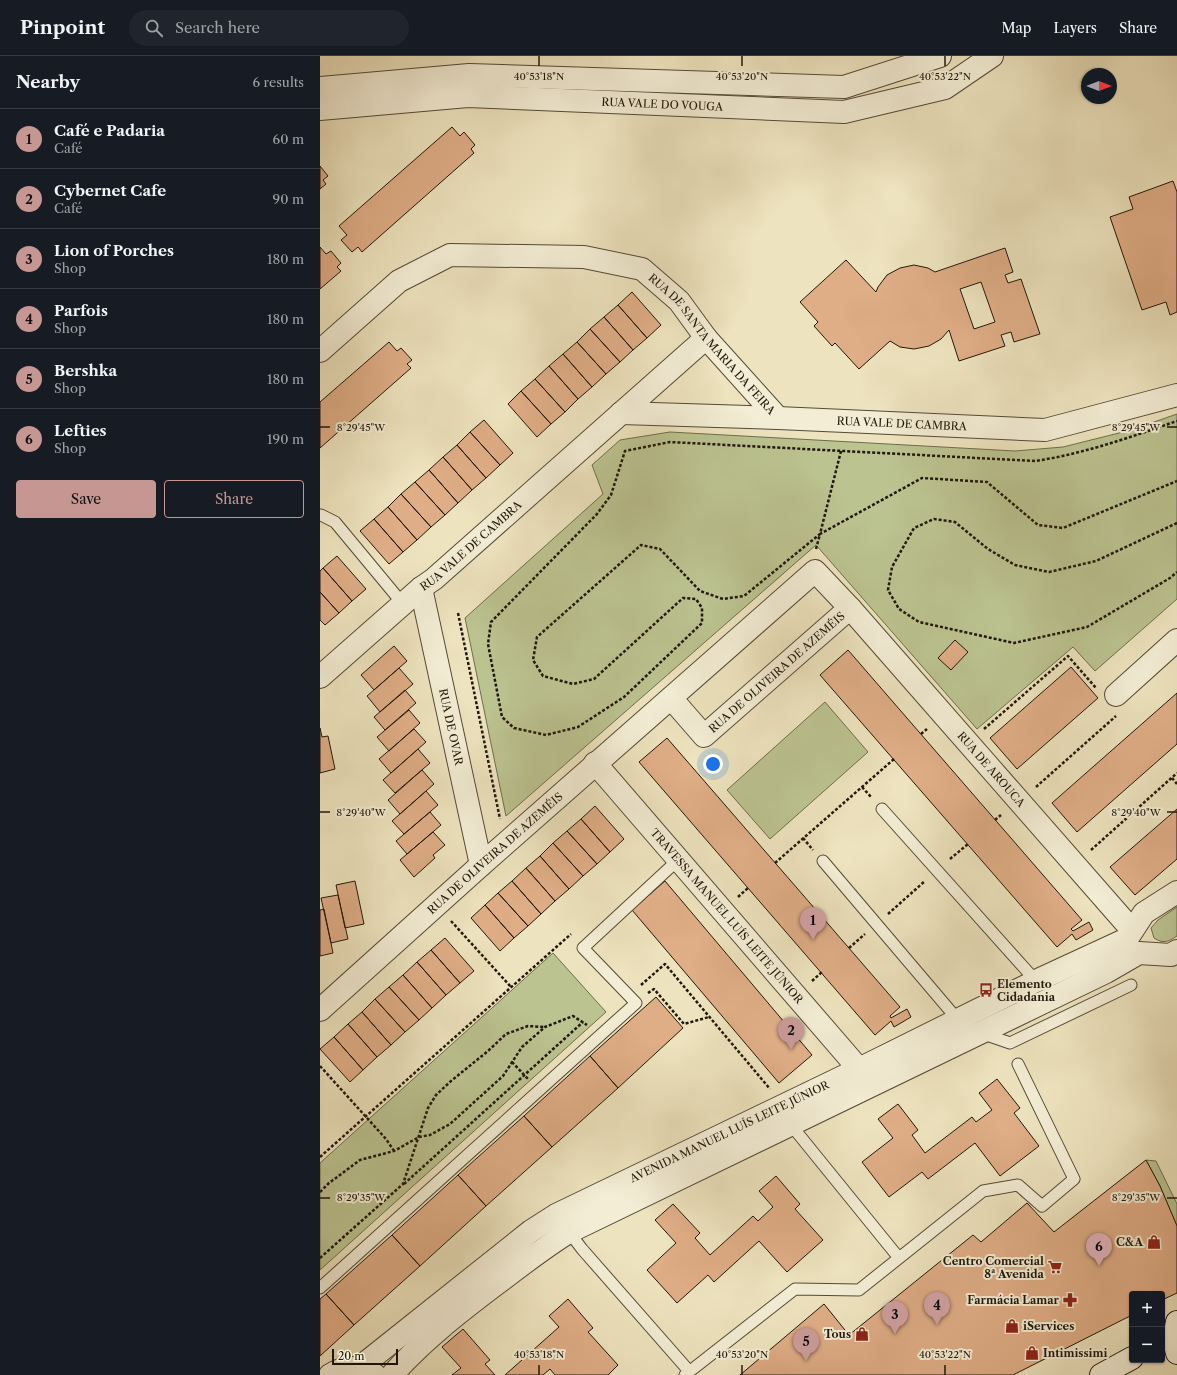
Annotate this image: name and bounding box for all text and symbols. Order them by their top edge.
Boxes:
search box [129,10,409,46]
text: Pinpoint [20,16,105,39]
icon: search [143,17,165,39]
text: Search here [175,18,260,37]
text: Map [1001,19,1031,37]
text: Layers [1053,19,1097,37]
text: Share [1119,19,1157,37]
north arrow [1081,68,1117,104]
text: 40°53'18"N [514,70,564,83]
text: 40°53'20"N [716,70,768,83]
text: 40°53'22"N [919,70,971,83]
text: Nearby [16,72,80,92]
text: 6 results [253,74,304,90]
street label: RUA VALE DO VOUGA [601,95,724,114]
text: Café e Padaria [54,121,165,140]
text: 1 [26,131,32,147]
text: 60 m [273,131,304,147]
text: Café [54,140,83,156]
text: Cybernet Cafe [54,181,166,200]
text: 2 [25,191,33,207]
text: 90 m [273,191,304,207]
text: Café [54,200,83,216]
text: Lion of Porches [54,241,174,260]
text: 3 [25,251,33,267]
text: 180 m [267,251,304,267]
text: Shop [54,260,86,276]
street label: RUA DE SANTA MARIA DA FEIRA [646,271,779,418]
text: Parfois [54,301,108,320]
text: 4 [25,311,33,327]
text: 180 m [267,311,304,327]
text: Shop [54,320,86,336]
text: Bershka [54,361,117,380]
text: 5 [25,371,33,387]
text: 180 m [267,371,304,387]
text: Shop [54,380,86,396]
street label: RUA VALE DE CAMBRA [836,414,968,434]
text: Lefties [54,421,107,440]
text: 8°29'45"W [337,421,386,434]
text: 8°29'45"W [1112,421,1161,434]
text: 6 [25,431,33,447]
text: 190 m [267,431,304,447]
text: Shop [54,440,86,456]
button: Save [16,480,156,518]
button: Share [164,480,304,518]
street label: RUA VALE DE CAMBRA [417,497,525,594]
street label: RUA DE OLIVEIRA DE AZEMÉIS [706,609,848,736]
street label: RUA DE OVAR [436,687,466,767]
street label: RUA DE AROUCA [954,729,1029,811]
your location [703,754,723,774]
street label: RUA DE OLIVEIRA DE AZEMÉIS [424,789,566,917]
text: 8°29'40"W [336,806,387,819]
text: 8°29'40"W [1111,806,1162,819]
street label: TRAVESSA MANUEL LUÍS LEITE JÚNIOR [648,825,807,1007]
pin: 1 [800,907,826,940]
place label: Elemento Cidadania [997,977,1056,1004]
bus stop icon: Elemento Cidadania [978,982,994,998]
pin: 2 [778,1017,804,1050]
street label: AVENIDA MANUEL LUÍS LEITE JÚNIOR [627,1077,832,1186]
text: 8°29'35"W [337,1191,386,1204]
text: 8°29'35"W [1112,1191,1161,1204]
pin: 6 [1086,1233,1112,1266]
shop icon: C&A [1146,1234,1162,1250]
place label: C&A [1116,1235,1143,1249]
place label: Centro Comercial 8ª Avenida [943,1254,1045,1281]
supermarket icon: Centro Comercial 8ª Avenida [1047,1259,1063,1275]
map controls [1129,1291,1165,1363]
button: + [1129,1291,1165,1327]
pin: 4 [924,1292,950,1325]
pharmacy icon: Farmácia Lamar [1062,1292,1078,1308]
place label: Farmácia Lamar [967,1293,1060,1307]
pin: 3 [882,1301,908,1334]
shop icon: iServices [1004,1318,1020,1334]
place label: iServices [1023,1319,1074,1333]
shop icon: Tous [854,1326,870,1342]
place label: Tous [824,1327,851,1341]
button: − [1129,1327,1165,1363]
pin: 5 [793,1328,819,1361]
shop icon: Intimissimi [1024,1345,1040,1361]
place label: Intimissimi [1043,1346,1107,1360]
scale bar [332,1347,398,1366]
text: 40°53'18"N [514,1348,564,1361]
text: 40°53'20"N [716,1348,768,1361]
text: 40°53'22"N [919,1348,971,1361]
text: 20 m [338,1349,364,1363]

